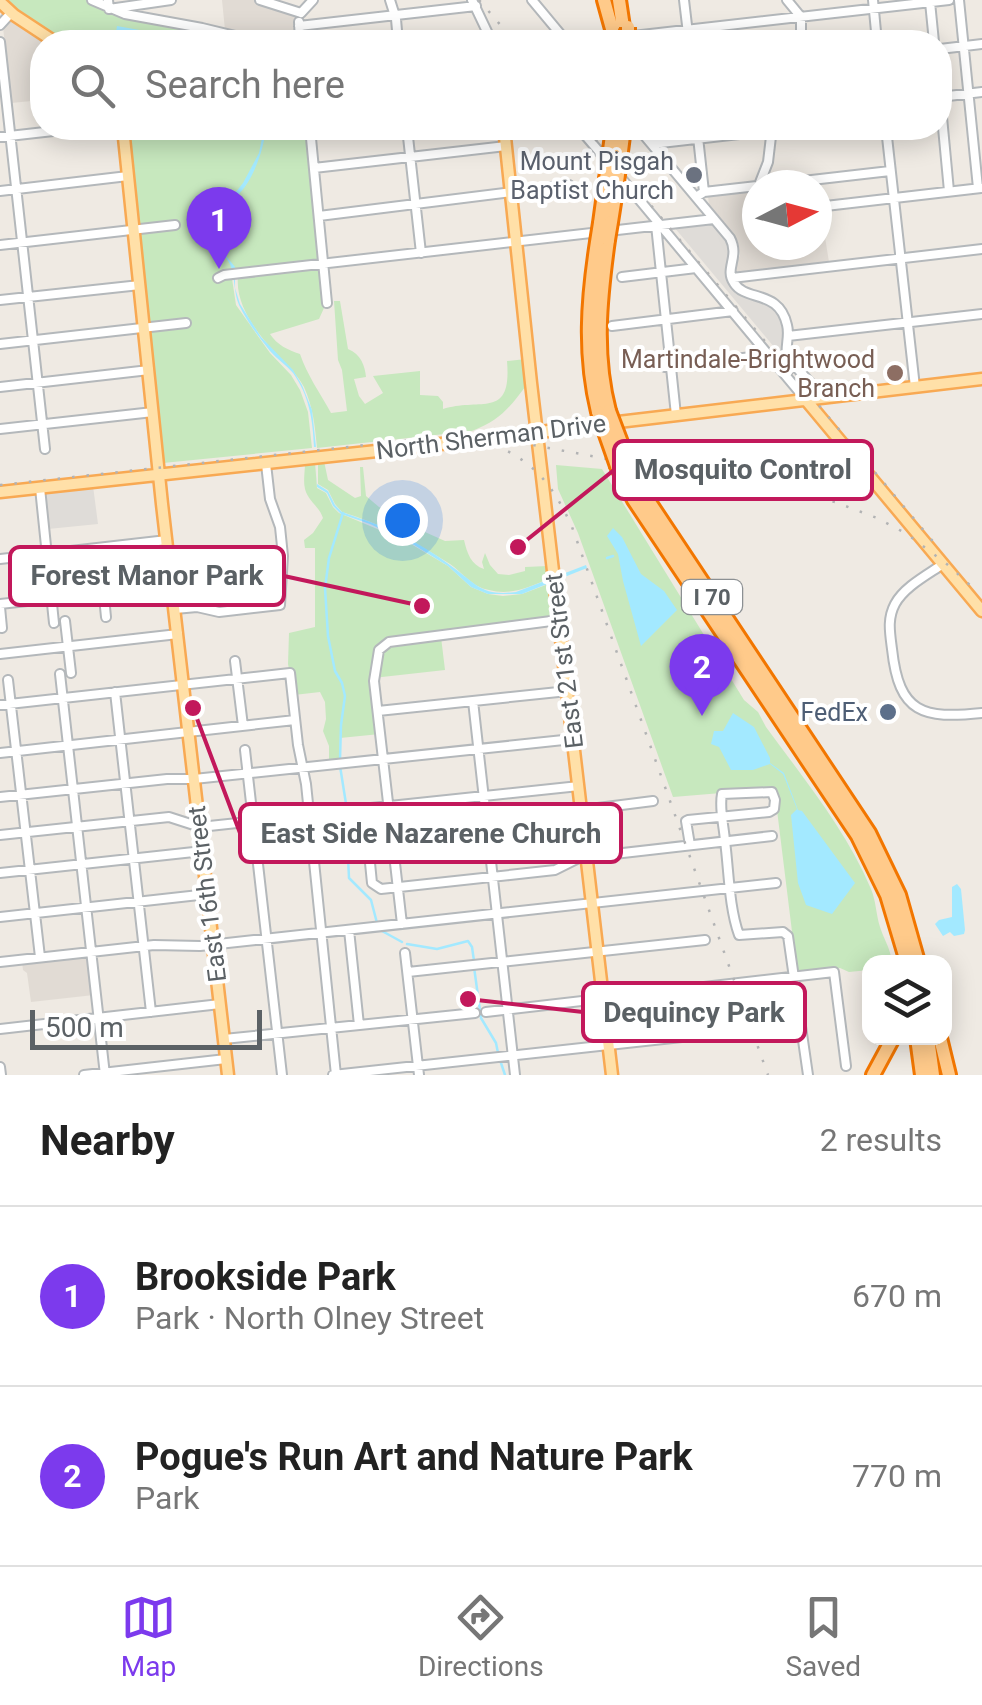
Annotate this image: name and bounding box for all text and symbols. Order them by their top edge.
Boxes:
search box [30,30,952,140]
icon: search [65,58,120,113]
text: Search here [145,63,345,107]
place label: Mount Pisgah Baptist Church [510,147,674,205]
marker: Mount Pisgah Baptist Church [683,164,705,186]
north arrow [742,170,832,260]
pin: 1 [186,186,252,269]
place label: Martindale-Brightwood Branch [621,345,875,403]
marker: Martindale-Brightwood Branch [884,362,906,384]
street label: North Sherman Drive [374,409,608,465]
callout: Mosquito Control [614,441,872,499]
text: Mosquito Control [634,453,852,486]
your location [377,495,428,546]
callout: Forest Manor Park [10,547,284,605]
text: Forest Manor Park [30,559,265,592]
street label: East 21st Street [539,572,589,750]
road number: I 70 [682,580,742,614]
pin: 2 [670,634,734,716]
place label: FedEx [800,698,868,727]
marker: FedEx [877,701,899,723]
street label: East 16th Street [182,804,232,984]
callout: East Side Nazarene Church [240,804,621,862]
text: East Side Nazarene Church [261,817,601,850]
map controls [862,955,952,1045]
button: layers [862,955,952,1045]
callout: Dequincy Park [583,983,805,1041]
text: Dequincy Park [603,996,786,1029]
scale bar [30,1005,262,1050]
text: 500 m [45,1011,124,1044]
text: Nearby [40,1116,175,1165]
text: 2 results [820,1121,942,1159]
text: Brookside Park [135,1255,396,1299]
text: 1 [63,1277,82,1315]
text: 670 m [852,1277,942,1315]
text: Park · North Olney Street [135,1299,484,1337]
text: Pogue's Run Art and Nature Park [135,1435,693,1479]
text: 2 [63,1457,82,1495]
text: 770 m [852,1457,942,1495]
text: Park [135,1479,199,1517]
tab: Map [121,1590,176,1683]
tab: Directions [418,1590,544,1683]
tab: Saved [785,1590,861,1683]

